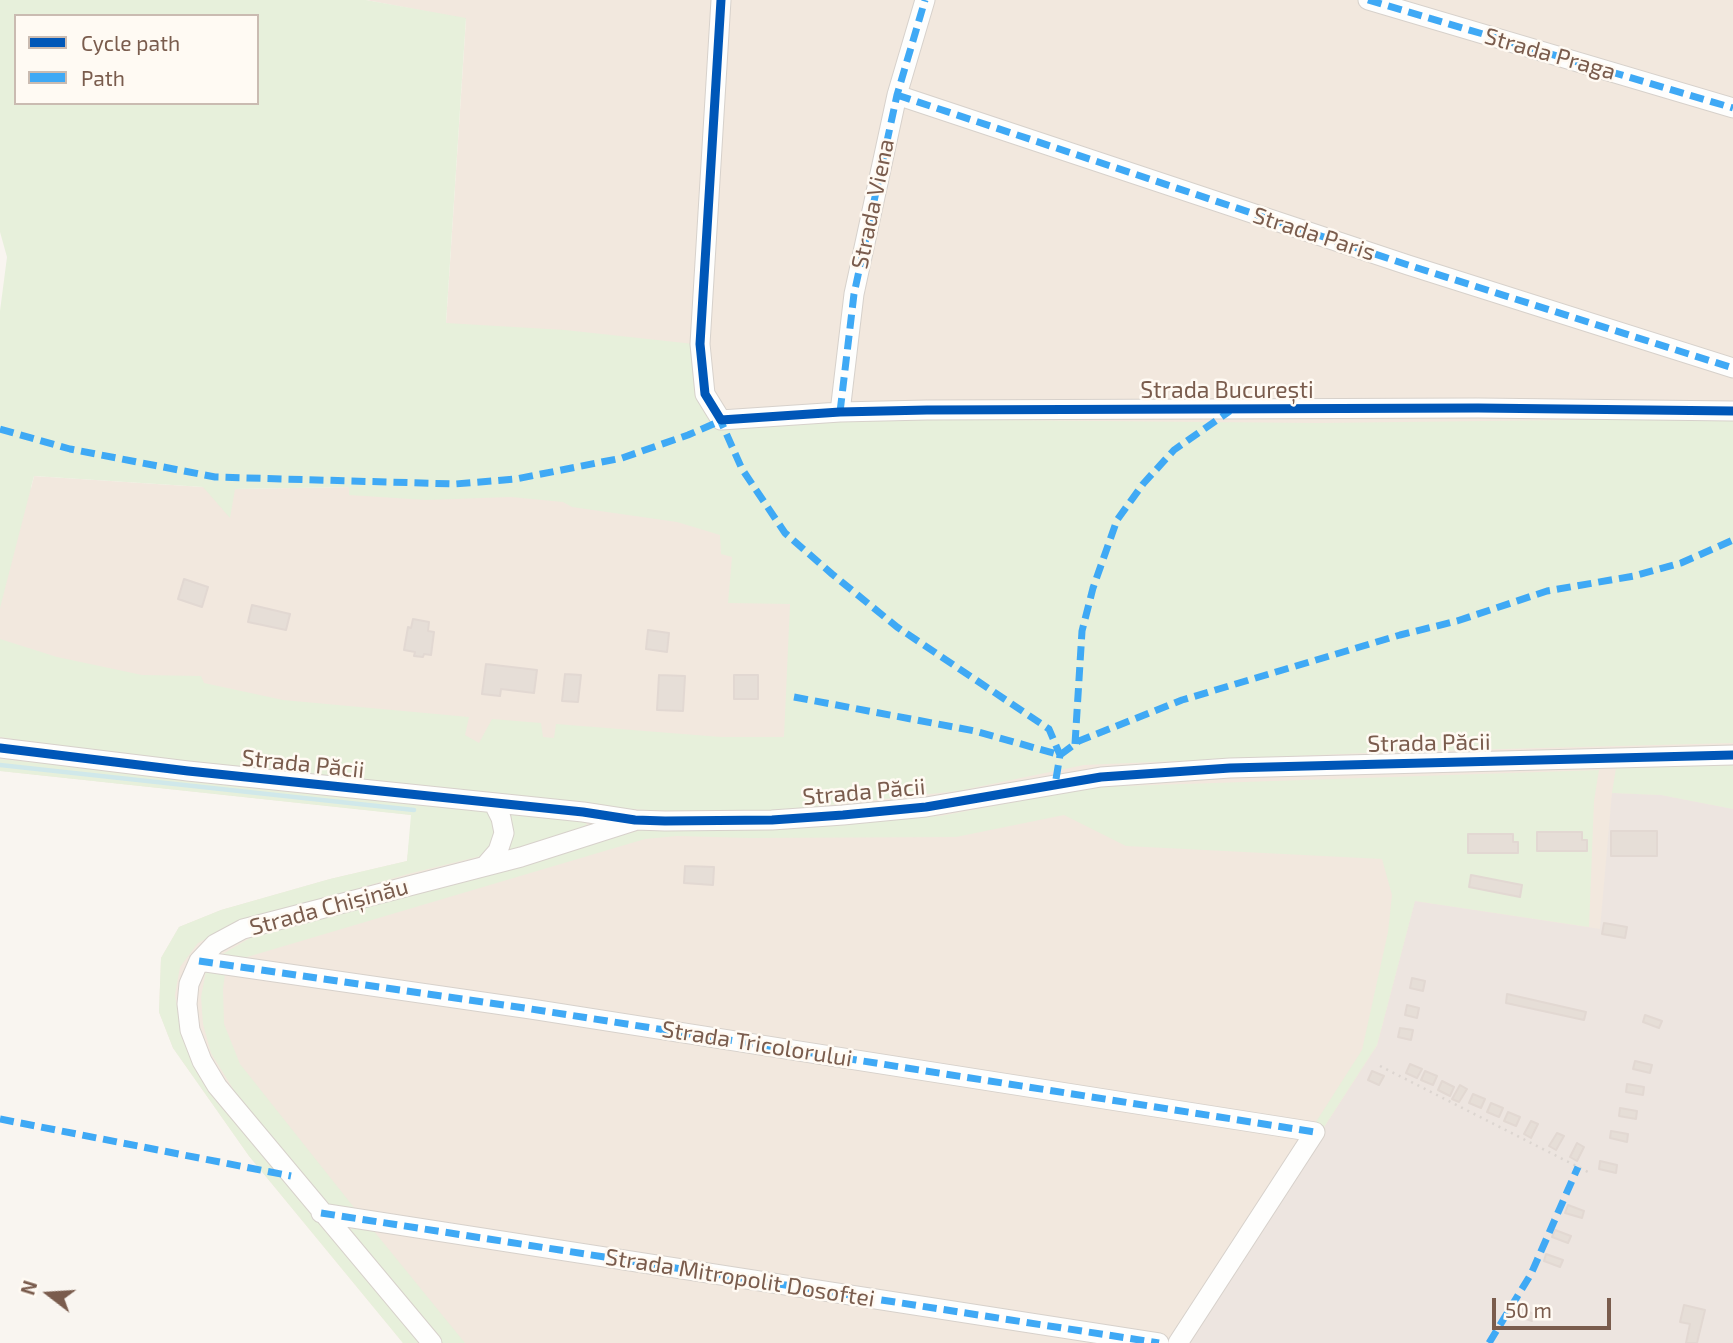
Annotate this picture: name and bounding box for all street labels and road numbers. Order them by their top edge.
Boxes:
street label: Strada Praga [1481,22,1619,86]
street label: Strada Viena [846,136,900,272]
street label: Strada Paris [1249,201,1379,267]
street label: Strada București [1140,376,1314,404]
street label: Strada Păcii [1367,728,1491,758]
street label: Strada Păcii [240,744,366,784]
street label: Strada Păcii [801,773,927,811]
street label: Strada Chișinău [247,873,411,941]
street label: Strada Tricolorului [660,1015,854,1073]
street label: Strada Mitropolit Dosoftei [603,1243,877,1313]

